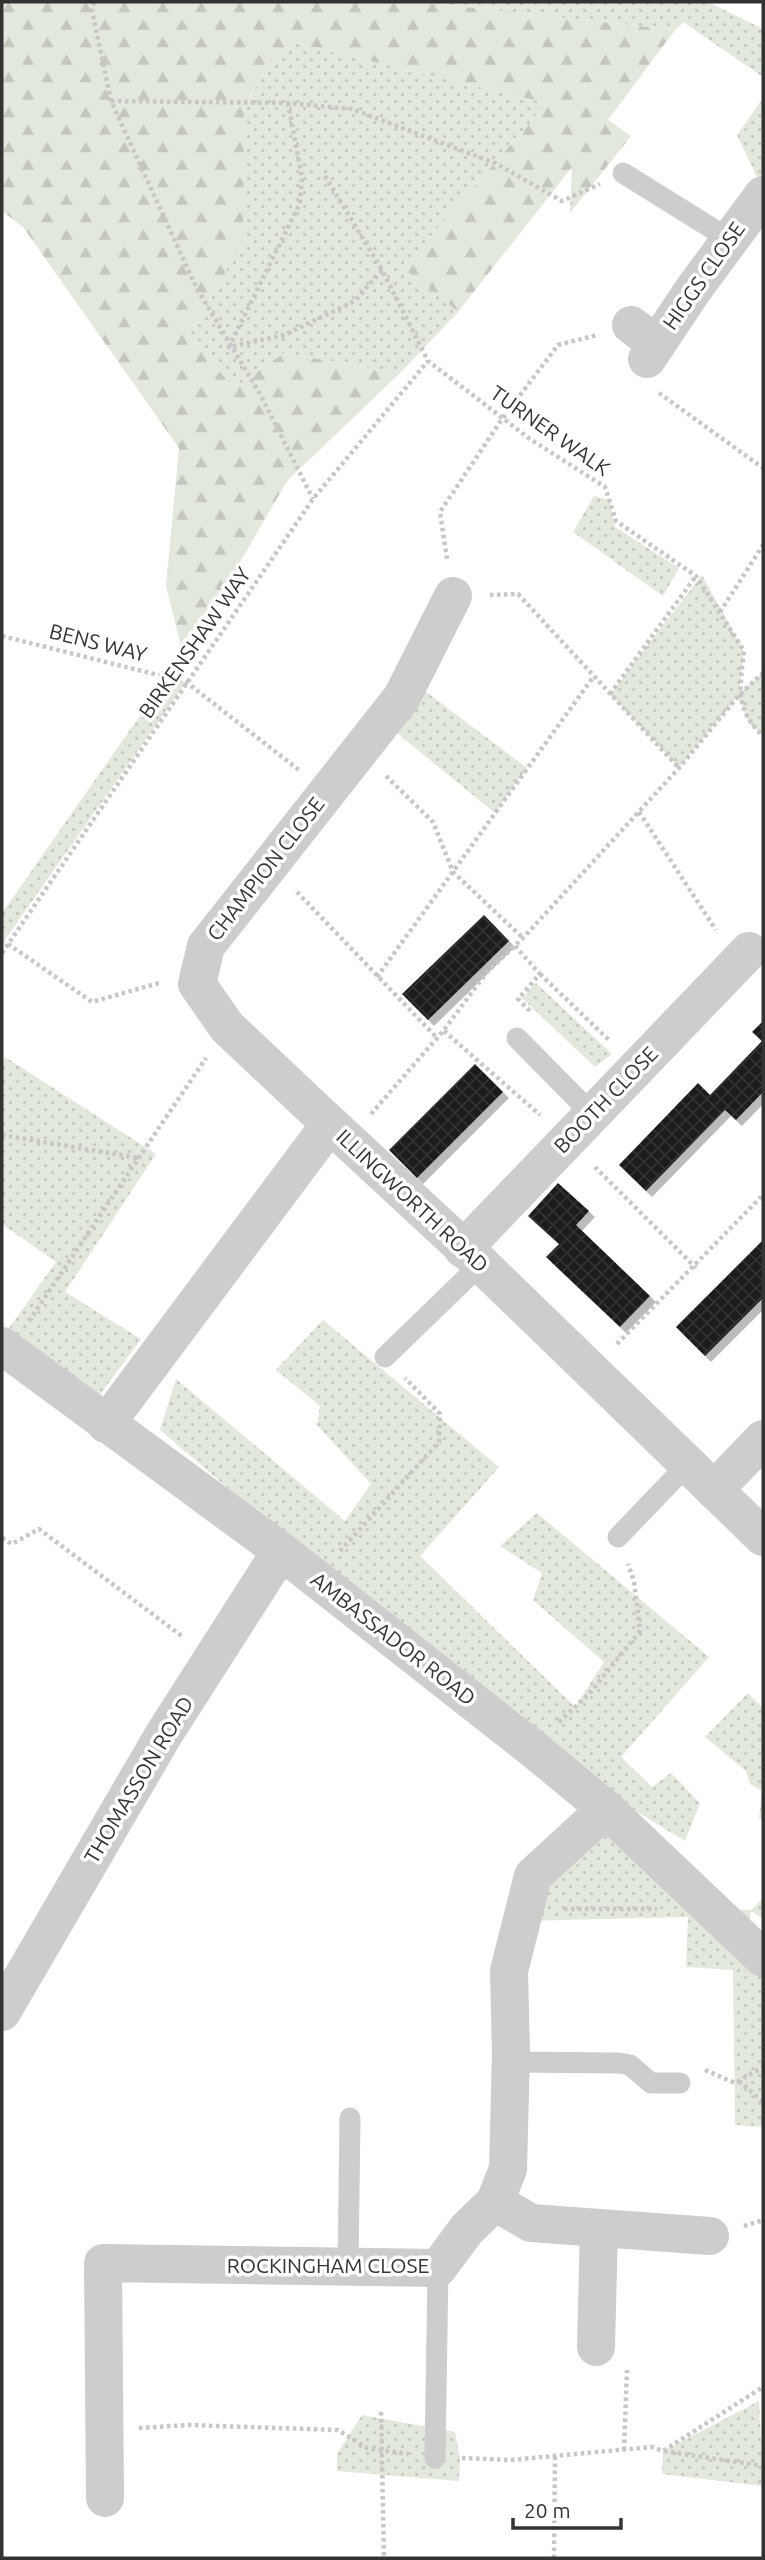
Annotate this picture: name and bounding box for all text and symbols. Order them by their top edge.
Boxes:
street label: HIGGS CLOSE [657,217,749,334]
street label: TURNER WALK [486,380,615,480]
street label: BIRKENSHAW WAY [133,563,255,722]
street label: BENS WAY [47,618,149,666]
street label: CHAMPION CLOSE [202,792,329,945]
street label: BOOTH CLOSE [548,1041,662,1158]
street label: ILLINGWORTH ROAD [332,1124,493,1277]
street label: AMBASSADOR ROAD [307,1567,480,1710]
street label: THOMASSON ROAD [79,1692,198,1867]
street label: ROCKINGHAM CLOSE [227,2253,429,2277]
scale bar [513,2486,622,2530]
text: 20 m [524,2498,571,2522]

